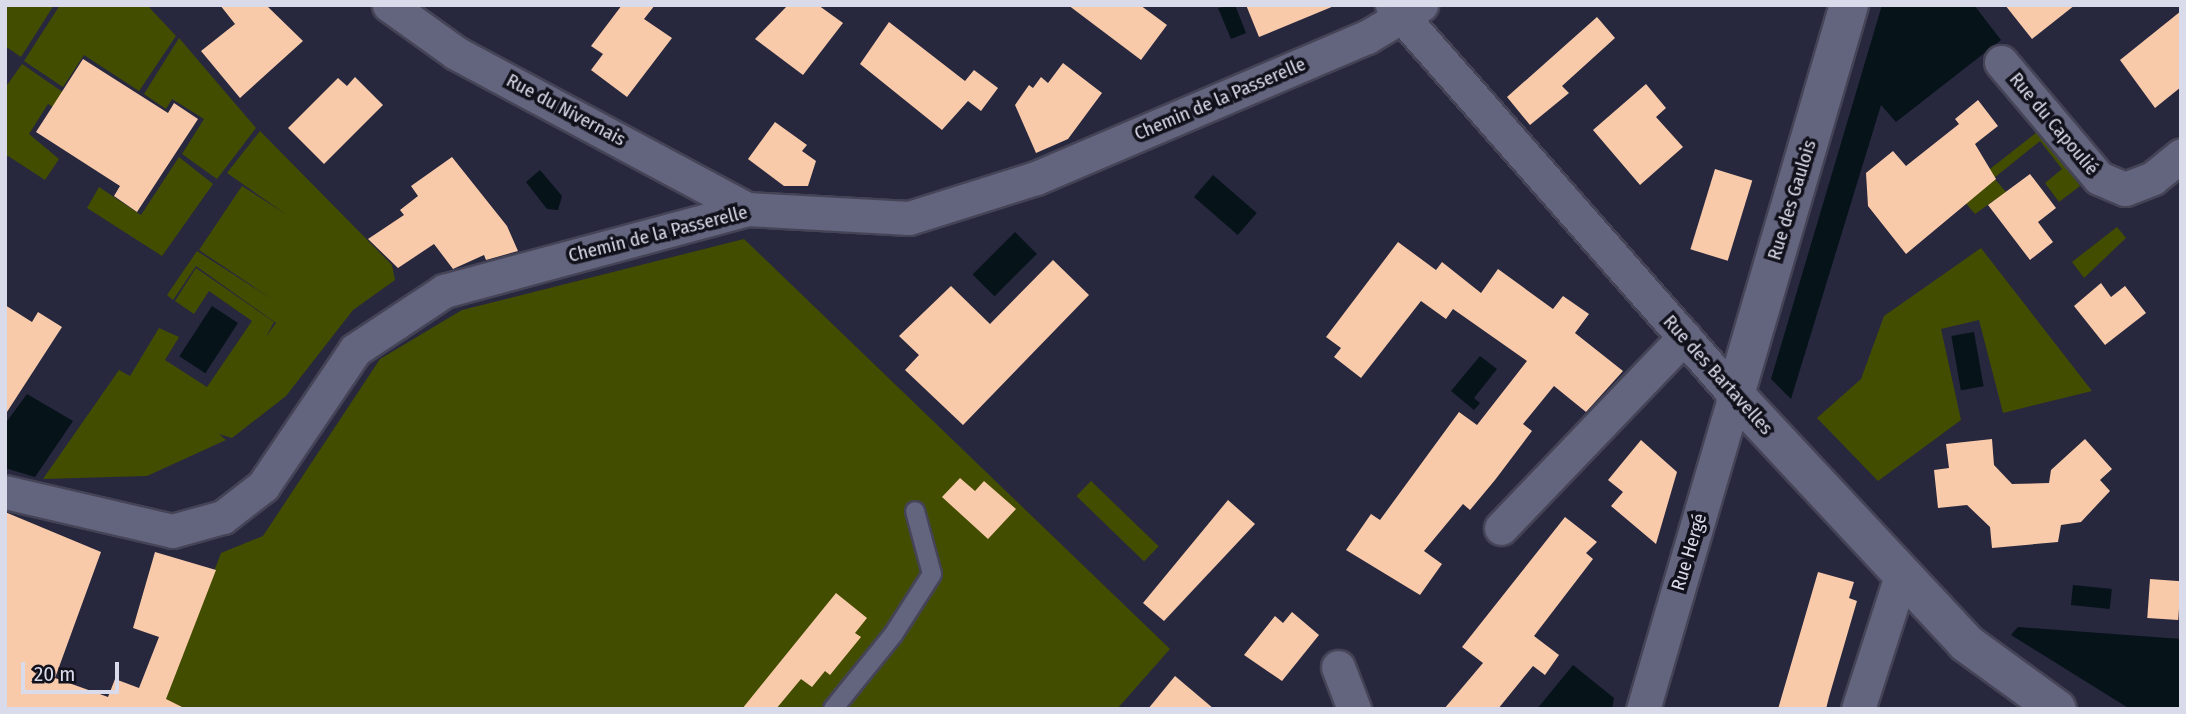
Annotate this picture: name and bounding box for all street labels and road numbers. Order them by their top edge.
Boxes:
street label: Chemin de la Passerelle [1131,53,1309,145]
street label: Rue du Capoulié [2005,68,2103,180]
street label: Rue du Nivernais [503,69,629,151]
street label: Rue des Gaulois [1763,137,1821,263]
street label: Chemin de la Passerelle [566,201,750,267]
street label: Rue des Bartavelles [1658,311,1778,439]
street label: Rue Hergé [1666,511,1712,593]

